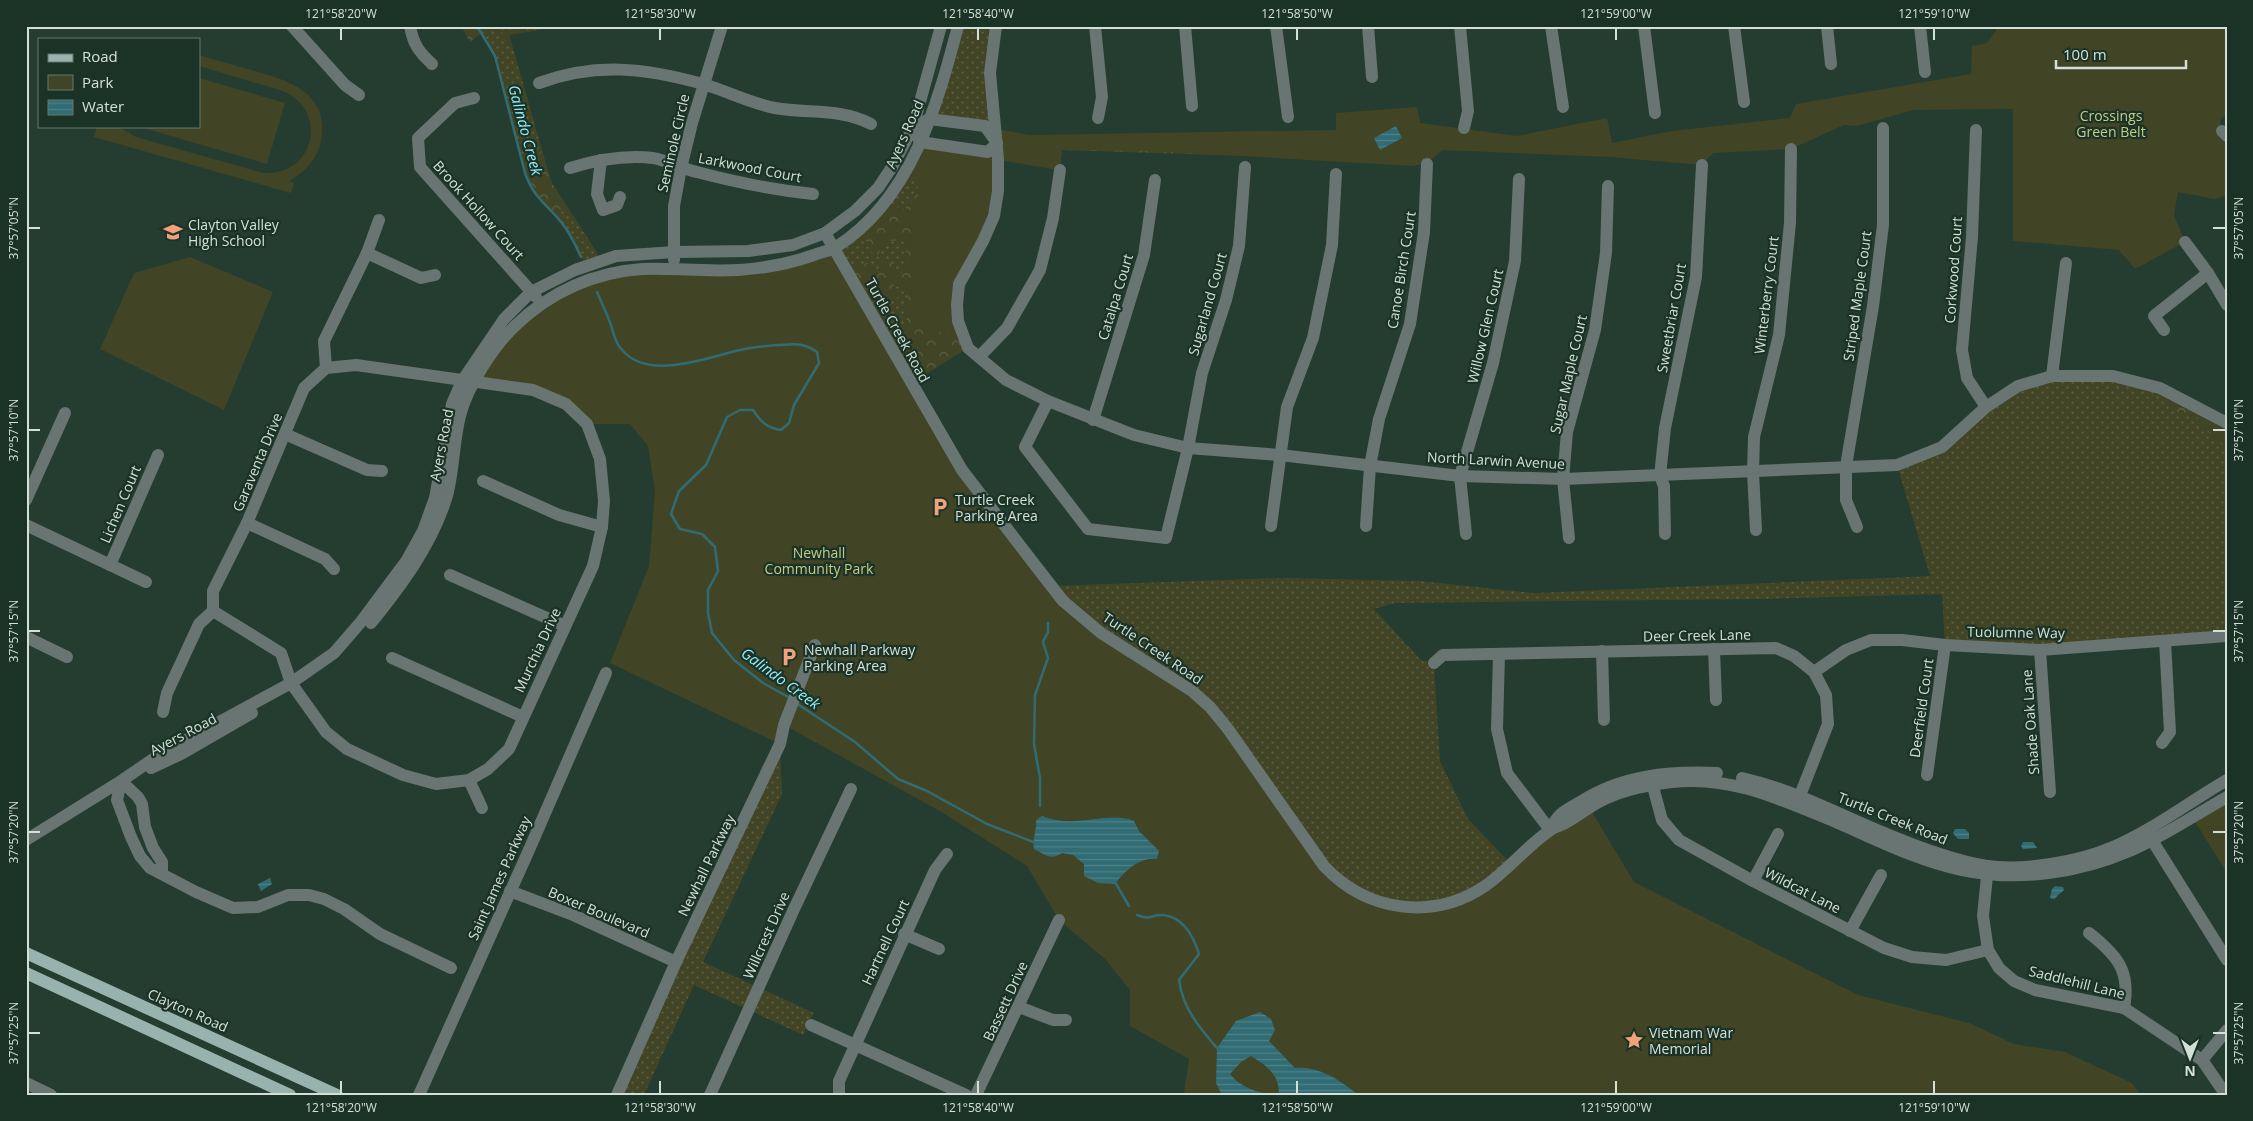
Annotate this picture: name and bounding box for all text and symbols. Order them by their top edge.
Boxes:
text: 121°58'20"W [305,5,377,22]
text: 121°58'30"W [624,5,696,22]
text: 121°58'40"W [942,5,1014,22]
text: 121°58'50"W [1261,5,1333,22]
text: 121°59'00"W [1580,5,1652,22]
text: 121°59'10"W [1898,5,1970,22]
legend [38,38,200,128]
scale bar [2056,38,2186,70]
text: 100 m [2063,44,2107,64]
text: Road [82,46,118,66]
text: Park [82,72,113,92]
water label: Galindo Creek [504,83,548,178]
street label: Seminole Circle [652,92,694,194]
text: Water [82,96,124,116]
street label: Ayers Road [880,97,928,171]
park label: Crossings Green Belt [2076,106,2146,141]
street label: Larkwood Court [697,148,803,186]
street label: Brook Hollow Court [429,156,529,264]
text: 37°57'05"N [5,197,22,259]
text: 37°57'05"N [2230,197,2247,259]
street label: Canoe Birch Court [1382,210,1420,330]
place label: Clayton Valley High School [188,215,280,250]
street label: Corkwood Court [1940,216,1966,324]
school or university icon: Clayton Valley High School [162,221,184,243]
street label: Striped Maple Court [1838,230,1876,362]
street label: Winterberry Court [1749,235,1783,355]
street label: Sugarland Court [1183,250,1231,358]
street label: Catalpa Court [1093,251,1137,343]
street label: Sweetbriar Court [1652,262,1690,374]
street label: Willow Glen Court [1463,267,1507,385]
street label: Turtle Creek Road [861,274,935,386]
street label: Sugar Maple Court [1545,313,1591,435]
text: 37°57'10"N [5,399,22,461]
text: 37°57'10"N [2230,399,2247,461]
street label: Ayers Road [425,407,457,483]
street label: Garaventa Drive [228,410,286,514]
street label: North Larwin Avenue [1427,447,1566,473]
street label: Lichen Court [95,462,145,546]
place label: Turtle Creek Parking Area [955,490,1038,525]
parking icon: Turtle Creek Parking Area [929,496,951,518]
park label: Newhall Community Park [765,543,874,578]
text: 37°57'15"N [5,600,22,662]
text: 37°57'15"N [2230,600,2247,662]
street label: Murchia Drive [509,604,565,695]
street label: Turtle Creek Road [1099,607,1207,689]
street label: Tuolumne Way [1967,622,2066,642]
street label: Deer Creek Lane [1643,625,1751,645]
place label: Newhall Parkway Parking Area [804,640,916,675]
water label: Galindo Creek [738,643,825,714]
parking icon: Newhall Parkway Parking Area [778,646,800,668]
street label: Deerfield Court [1905,657,1937,759]
street label: Shade Oak Lane [2017,669,2043,775]
street label: Ayers Road [146,708,220,760]
street label: Turtle Creek Road [1835,787,1951,849]
text: 37°57'20"N [5,801,22,863]
text: 37°57'20"N [2230,801,2247,863]
street label: Newhall Parkway [673,810,739,919]
street label: Saint James Parkway [463,812,535,943]
street label: Wildcat Lane [1762,863,1845,917]
street label: Boxer Boulevard [545,882,653,942]
street label: Willcrest Drive [738,888,794,982]
street label: Hartnell Court [857,896,913,988]
street label: Bassett Drive [978,958,1032,1044]
street label: Saddlehill Lane [2027,961,2127,1003]
street label: Clayton Road [145,984,231,1036]
text: 37°57'25"N [5,1002,22,1064]
text: 37°57'25"N [2230,1002,2247,1064]
place label: Vietnam War Memorial [1649,1023,1733,1058]
place icon: Vietnam War Memorial [1623,1029,1645,1051]
north arrow [2166,1034,2216,1084]
text: N [2184,1062,2196,1081]
text: 121°58'20"W [305,1099,377,1116]
text: 121°58'30"W [624,1099,696,1116]
text: 121°58'40"W [942,1099,1014,1116]
text: 121°58'50"W [1261,1099,1333,1116]
text: 121°59'00"W [1580,1099,1652,1116]
text: 121°59'10"W [1898,1099,1970,1116]

